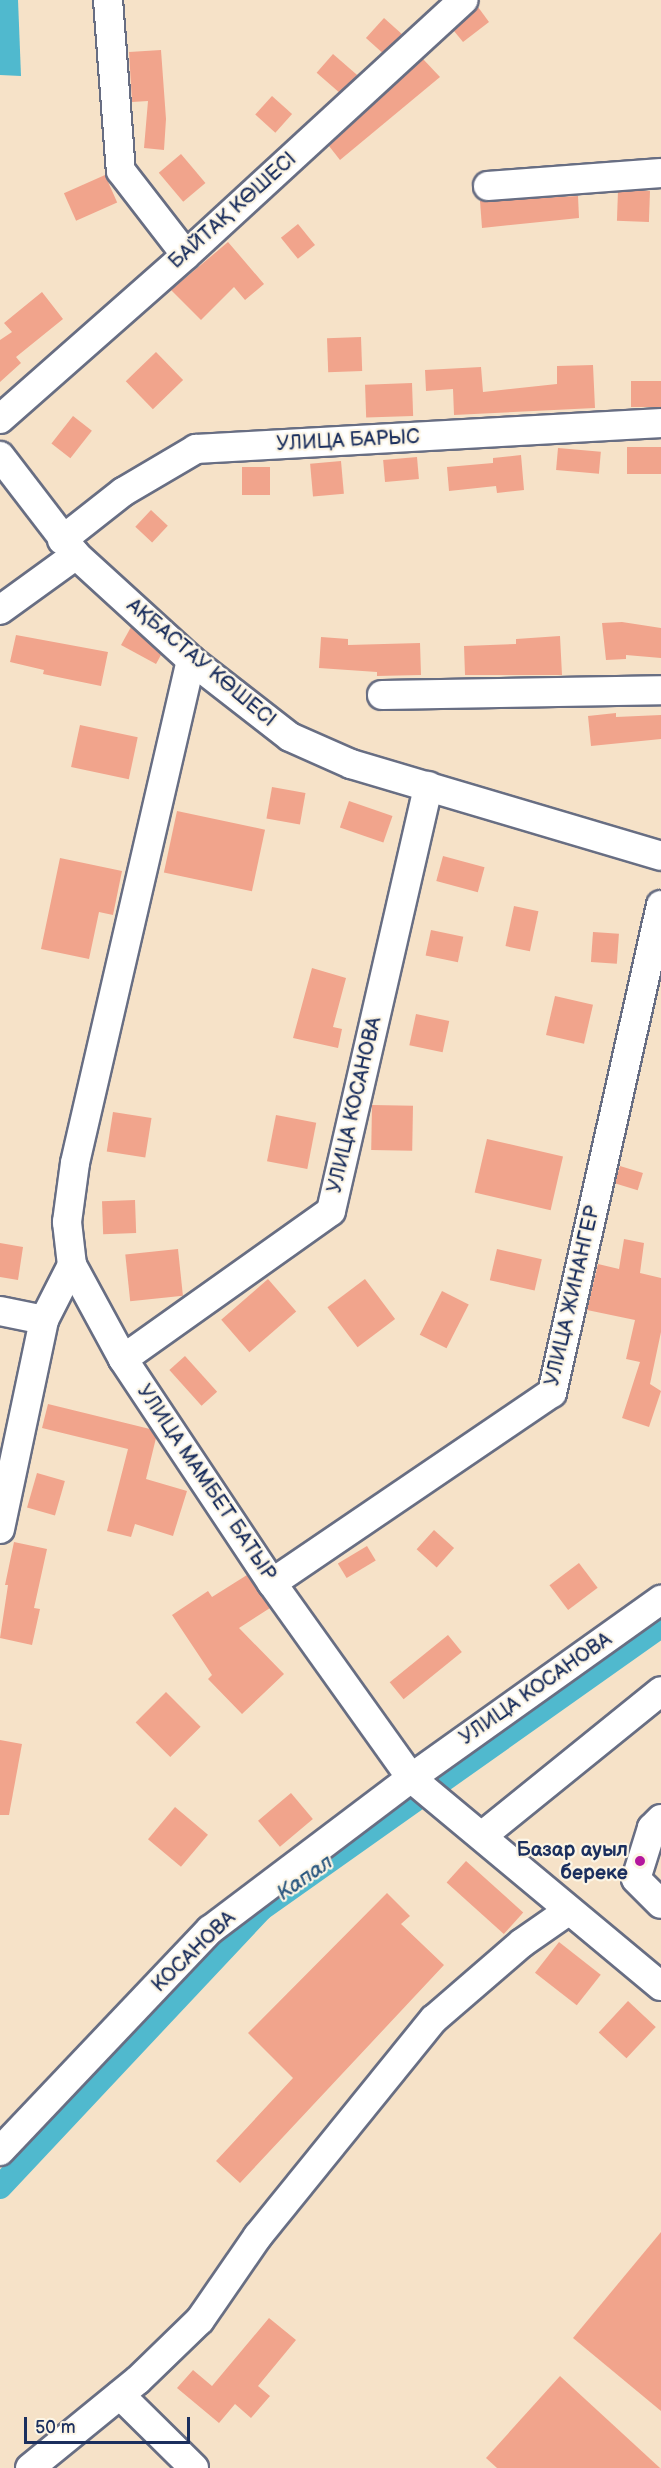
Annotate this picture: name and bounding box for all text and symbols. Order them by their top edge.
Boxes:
street label: БАЙТАҚ КӨШЕСІ [164,148,302,274]
street label: УЛИЦА БАРЫС [276,425,420,457]
street label: АҚБАСТАУ КӨШЕСІ [122,594,280,732]
street label: УЛИЦА КОСАНОВА [323,1015,387,1195]
street label: УЛИЦА ЖИHАНГЕР [541,1204,605,1388]
street label: УЛИЦА МАМБЕТ БАТЫР [131,1380,281,1586]
street label: УЛИЦА КОСАНОВА [455,1628,617,1750]
place label: Базар ауыл береке [517,1838,628,1885]
water label: Капал [272,1850,338,1906]
marker: Базар ауыл береке [633,1854,647,1868]
street label: КОСАНОВА [147,1906,241,1998]
scale bar [27,2405,194,2443]
text: 50 m [35,2417,76,2438]

